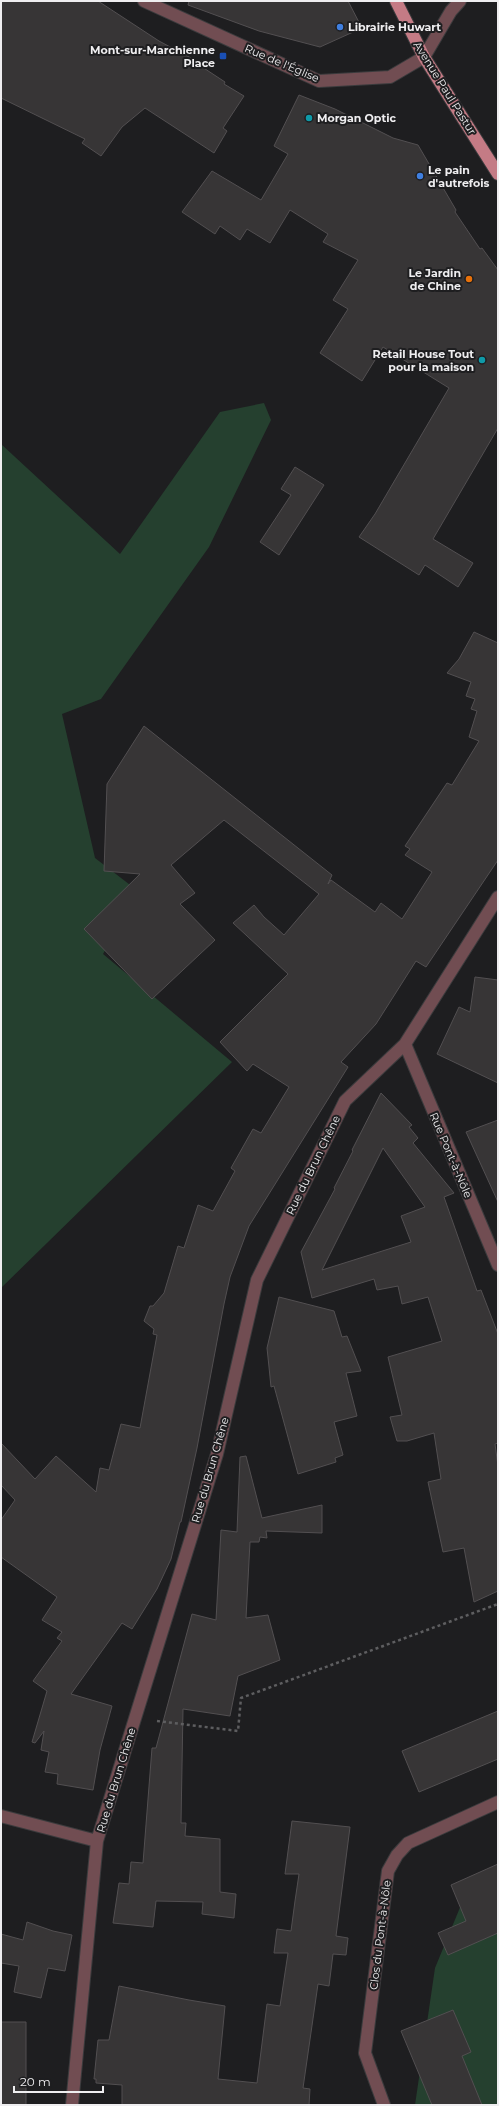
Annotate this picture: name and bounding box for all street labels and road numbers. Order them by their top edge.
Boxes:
street label: Avenue Paul Pastur [411,39,479,137]
street label: Rue de l'Église [243,41,322,85]
street label: Rue Pont-à-Nôle [427,1110,475,1200]
street label: Rue du Brun Chêne [283,1113,343,1217]
street label: Rue du Brun Chêne [188,1415,232,1524]
street label: Rue du Brun Chêne [93,1726,139,1834]
street label: Clos du Pont-à-Nôle [366,1879,394,1991]

